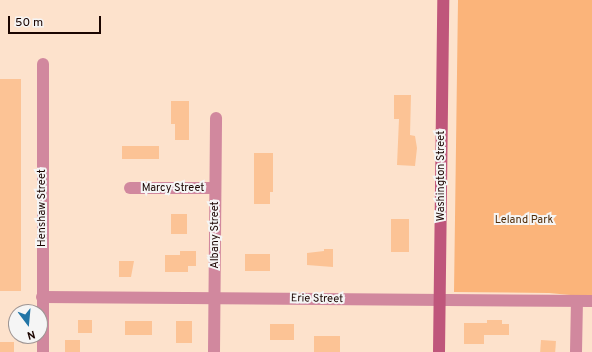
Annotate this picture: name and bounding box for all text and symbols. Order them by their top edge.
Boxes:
scale bar [10,8,103,34]
text: 50 m [15,15,43,31]
street label: Washington Street [434,131,448,221]
street label: Henshaw Street [35,169,49,247]
street label: Marcy Street [142,181,204,195]
street label: Albany Street [208,201,222,269]
park label: Leland Park [495,213,553,227]
street label: Erie Street [291,292,343,306]
north arrow [8,304,48,344]
text: N [25,327,37,342]

